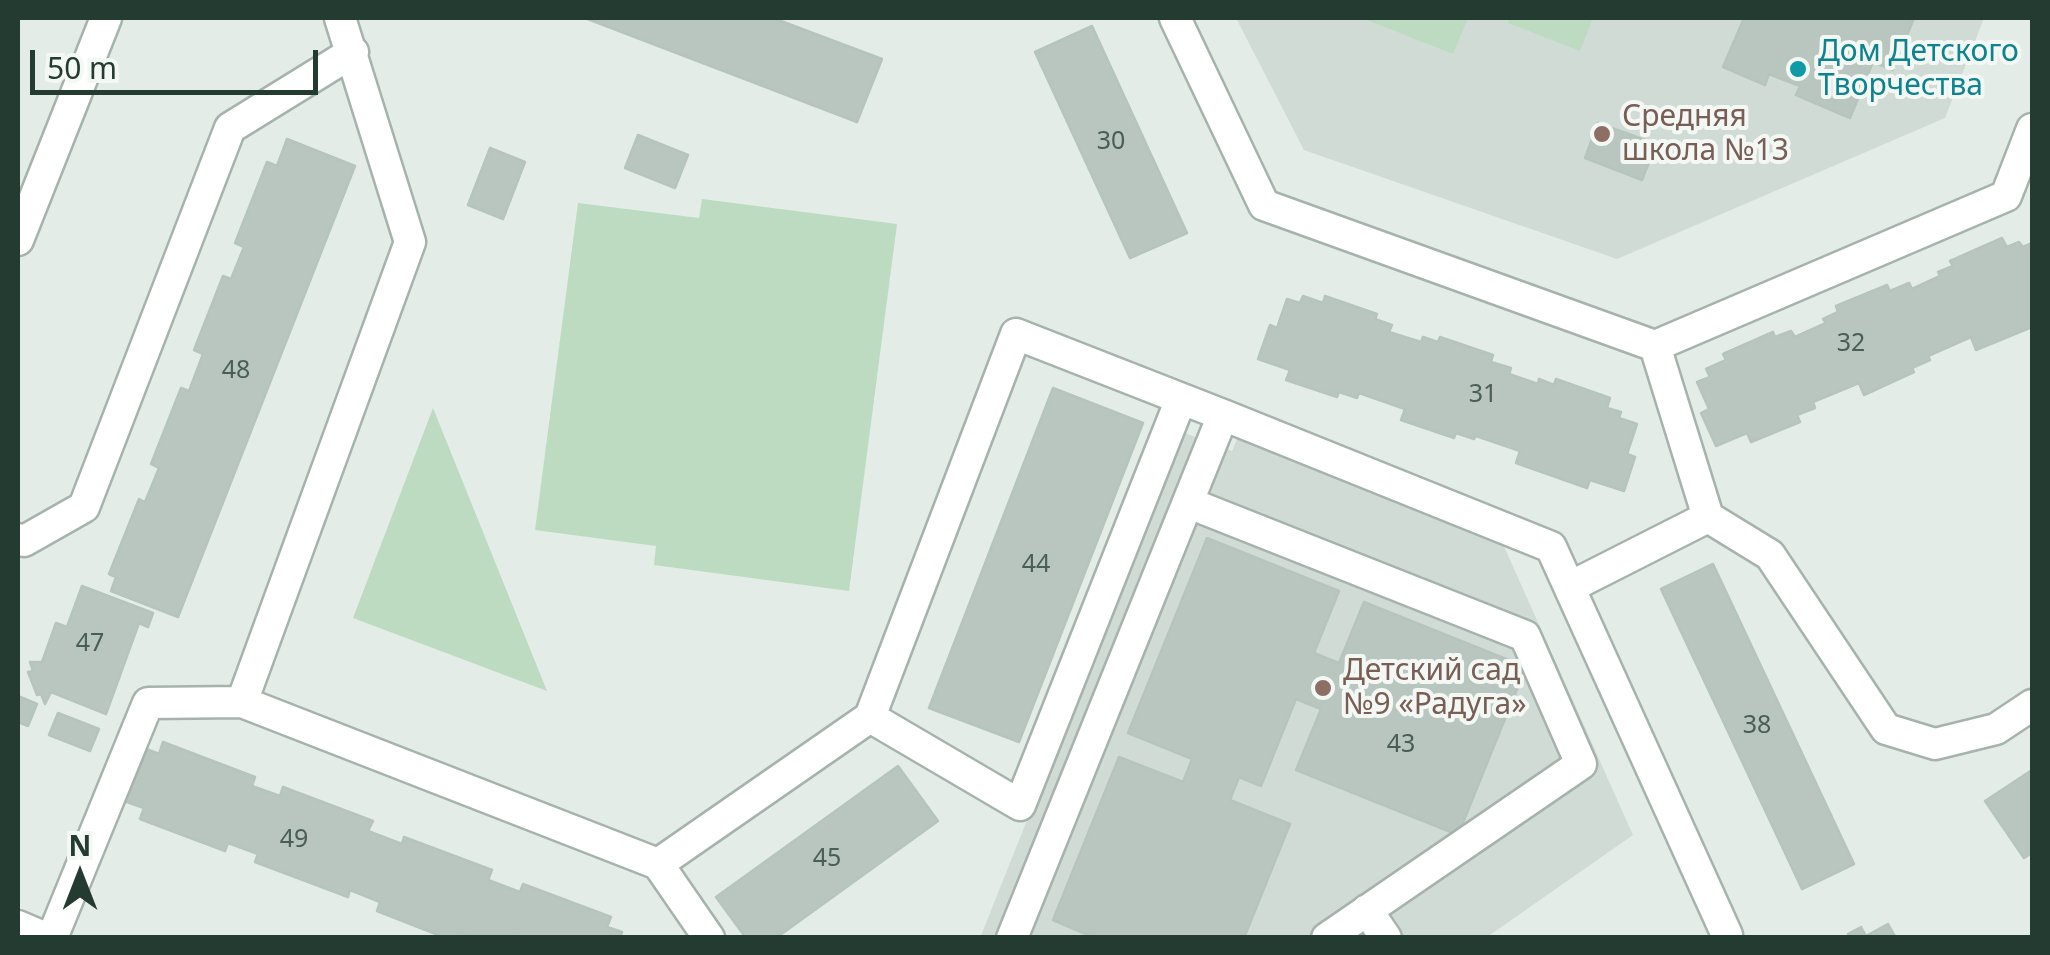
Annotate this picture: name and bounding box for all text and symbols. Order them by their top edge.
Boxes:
scale bar [35,30,322,92]
place label: Дом Детского Творчества [1818,34,2019,104]
text: 50 m [47,47,117,88]
marker: Дом Детского Творчества [1787,58,1809,80]
place label: Средняя школа №13 [1622,99,1789,170]
marker: Средняя школа №13 [1591,123,1613,145]
house number: 30 [1097,127,1125,157]
house number: 32 [1837,329,1865,359]
house number: 48 [222,356,250,386]
house number: 31 [1469,380,1497,410]
house number: 44 [1022,550,1050,580]
house number: 47 [76,629,104,659]
place label: Детский сад №9 «Радуга» [1343,653,1526,724]
marker: Детский сад №9 «Радуга» [1312,677,1334,699]
house number: 38 [1743,711,1771,741]
house number: 43 [1387,730,1415,760]
north arrow [30,825,130,925]
house number: 49 [280,825,308,855]
text: N [69,826,91,864]
house number: 45 [813,844,841,874]

